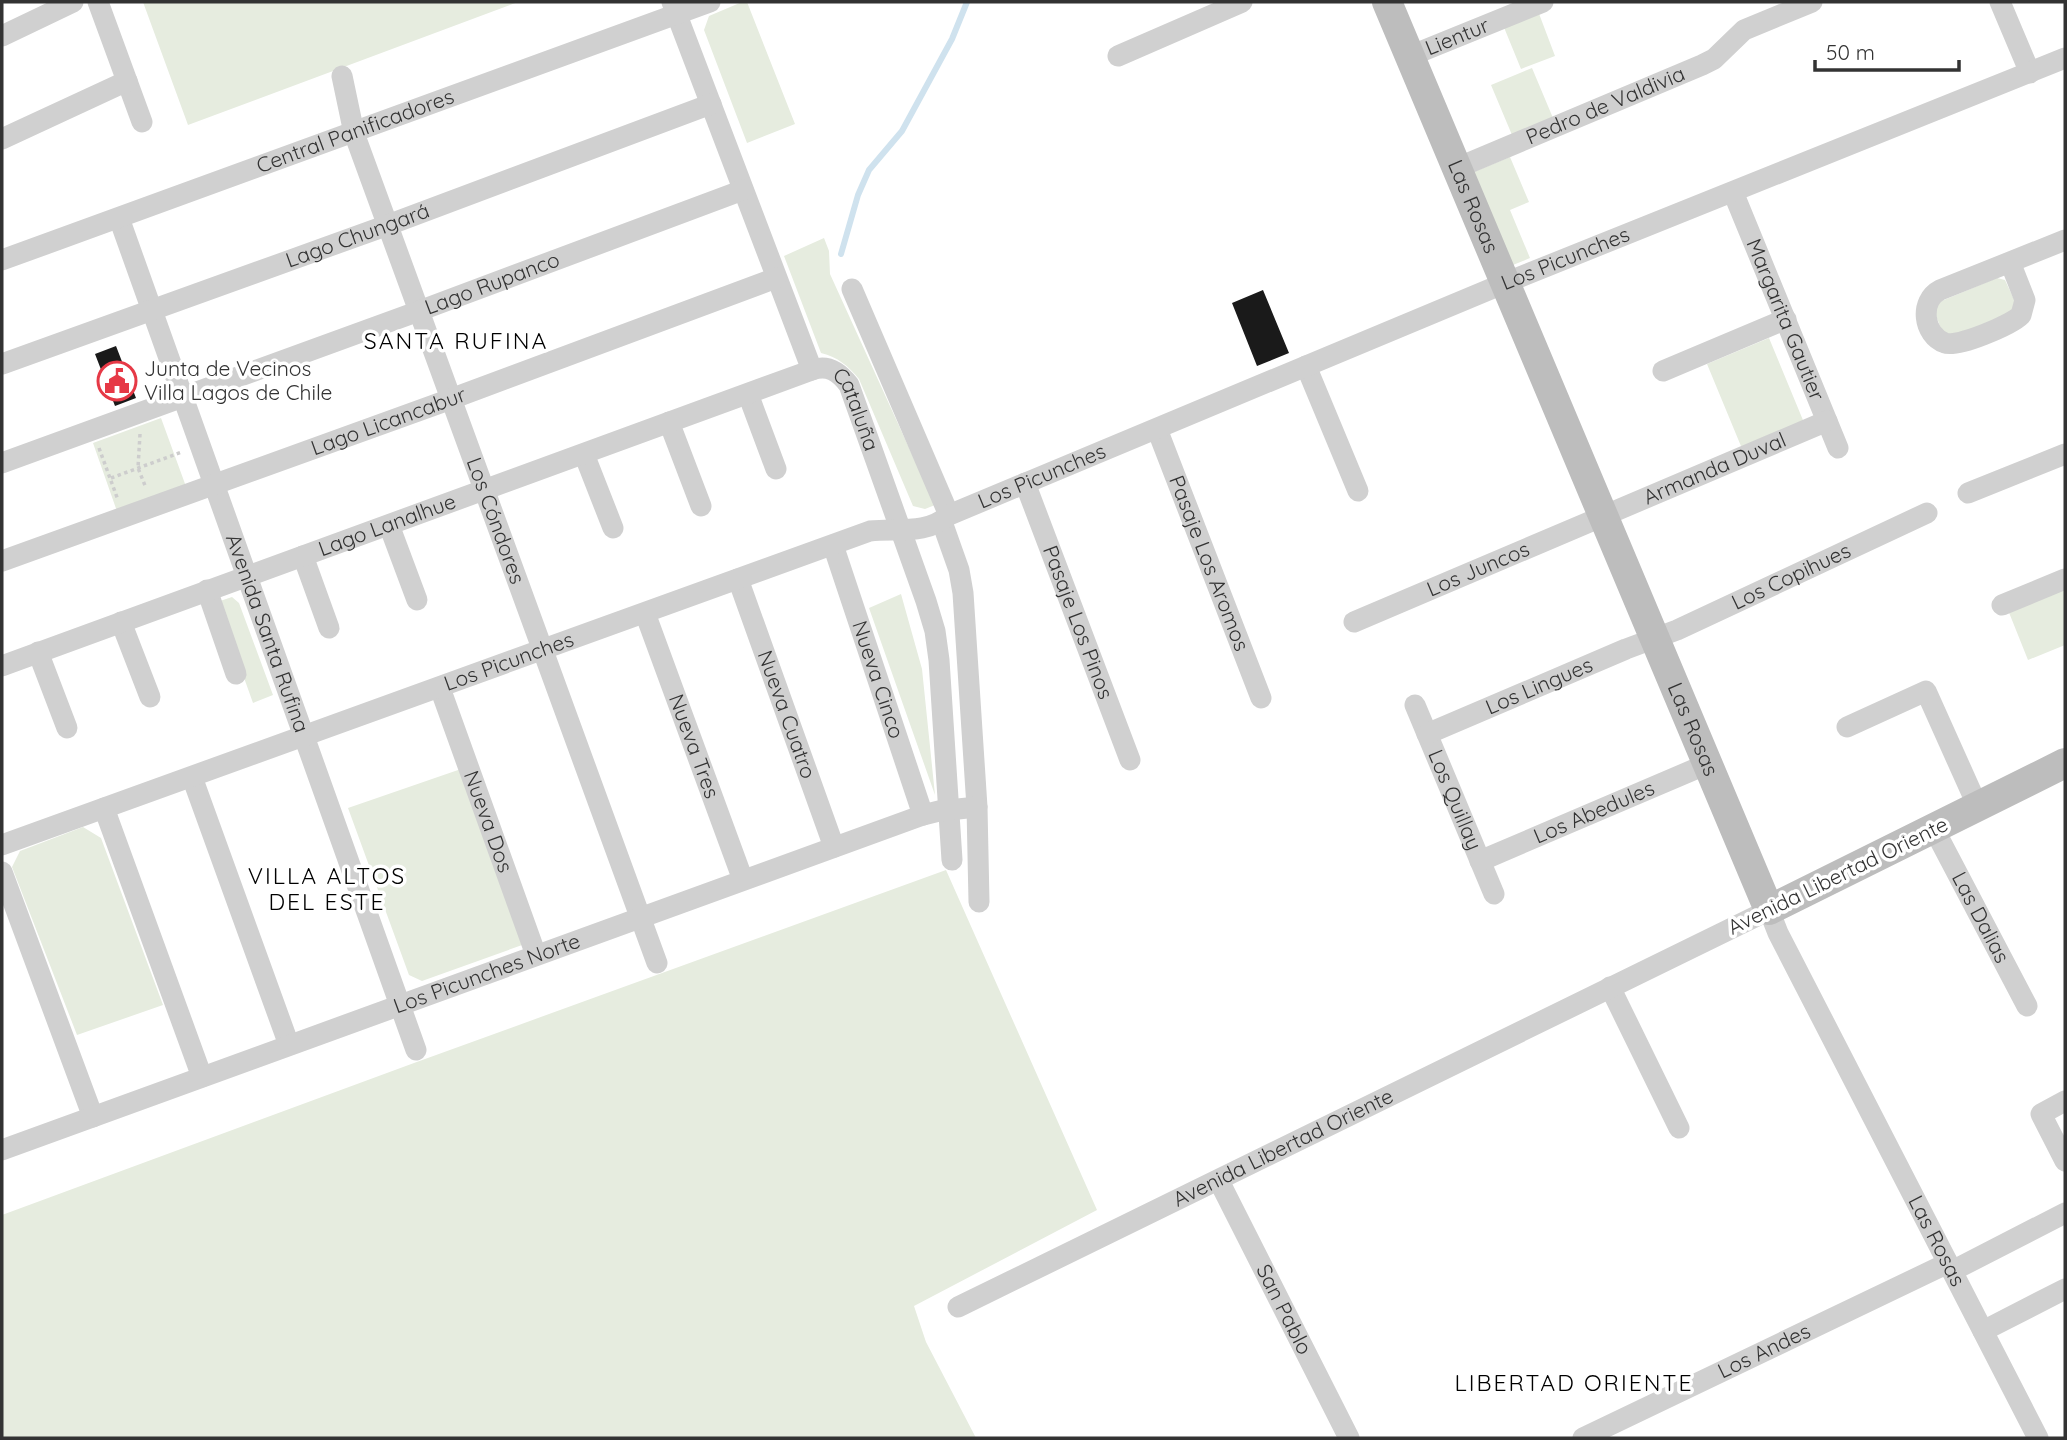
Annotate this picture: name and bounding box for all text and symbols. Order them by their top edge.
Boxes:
street label: Lientur [1421,11,1493,61]
scale bar [1815,28,1958,72]
text: 50 m [1826,39,1875,65]
street label: Pedro de Valdivia [1522,60,1688,150]
street label: Central Panificadores [253,82,457,178]
street label: Las Rosas [1443,156,1505,257]
street label: Lago Chungará [282,197,433,273]
street label: Los Picunches [1497,220,1633,295]
street label: Margarita Gautier [1741,234,1831,404]
street label: Lago Rupanco [421,246,563,320]
district label: SANTA RUFINA [364,326,548,355]
place label: Junta de Vecinos Villa Lagos de Chile [144,355,332,405]
public building icon: Junta de Vecinos Villa Lagos de Chile [96,360,138,402]
street label: Cataluña [828,361,885,454]
street label: Lago Licancabur [307,381,469,460]
street label: Armanda Duval [1639,426,1790,510]
street label: Los Picunches [974,437,1109,514]
street label: Los Cóndores [462,454,531,587]
street label: Pasaje Los Aromos [1164,471,1256,655]
street label: Lago Lanalhue [314,487,459,561]
street label: Avenida Santa Rufina [221,530,316,736]
street label: Los Juncos [1423,535,1533,602]
street label: Los Copihues [1727,537,1855,615]
street label: Pasaje Los Pinos [1038,541,1120,703]
street label: Nueva Cinco [847,617,911,742]
street label: Los Picunches [440,625,577,696]
street label: Nueva Cuatro [753,647,822,782]
street label: Los Lingues [1481,651,1596,719]
street label: Las Rosas [1663,678,1725,779]
street label: Nueva Tres [664,690,726,802]
street label: Los Quillay [1423,745,1488,854]
street label: Nueva Dos [459,767,519,876]
street label: Los Abedules [1529,774,1658,849]
street label: Avenida Libertad Oriente [1723,810,1952,940]
district label: VILLA ALTOS DEL ESTE [248,861,406,916]
street label: Las Dalias [1947,867,2016,967]
street label: Los Picunches Norte [390,927,583,1019]
street label: Avenida Libertad Oriente [1168,1082,1397,1212]
street label: Las Rosas [1903,1191,1972,1290]
street label: San Pablo [1251,1260,1319,1358]
street label: Los Andes [1713,1317,1814,1383]
district label: LIBERTAD ORIENTE [1454,1368,1694,1397]

